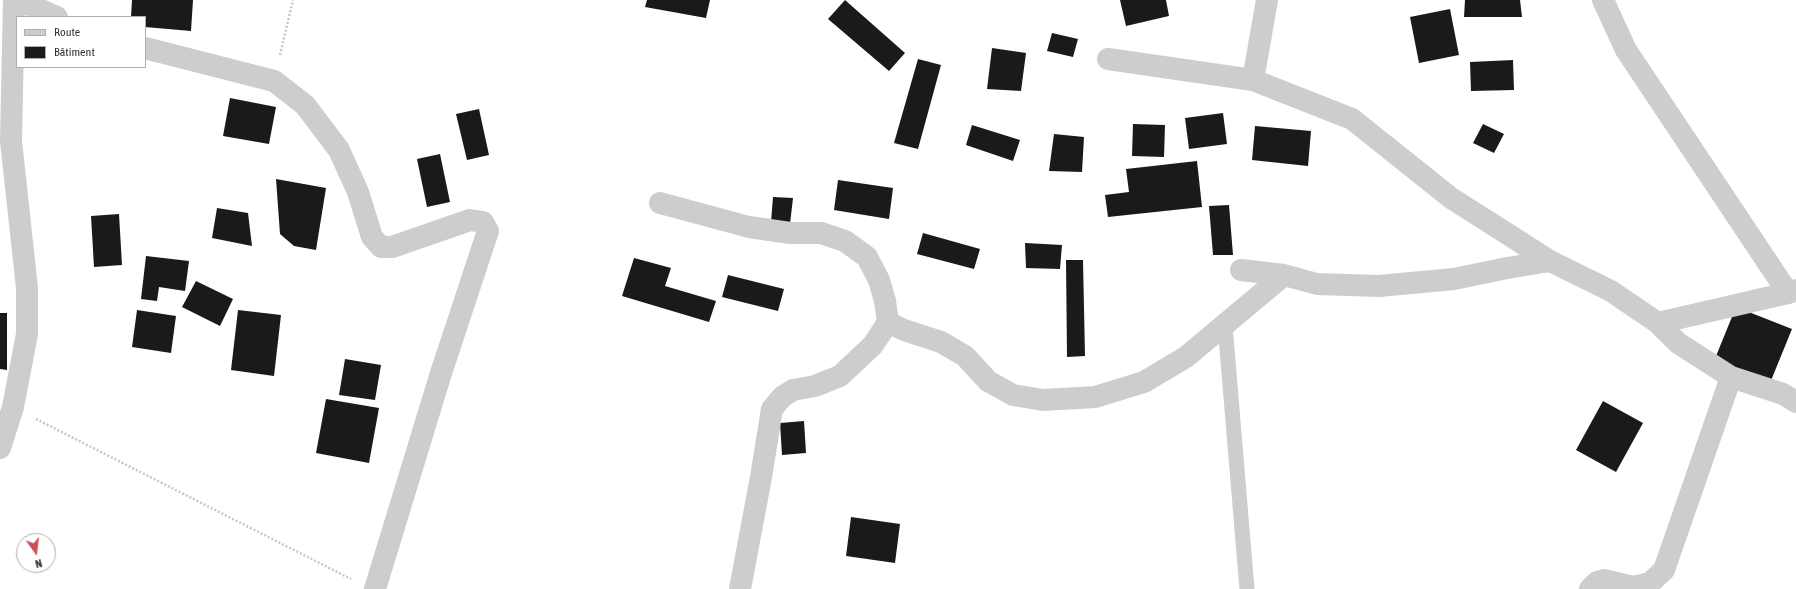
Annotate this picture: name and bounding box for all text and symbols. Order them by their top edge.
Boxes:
legend [16,16,146,68]
text: Route [54,25,80,39]
text: Bâtiment [54,45,95,59]
north arrow [16,533,56,573]
text: N [34,557,43,570]

